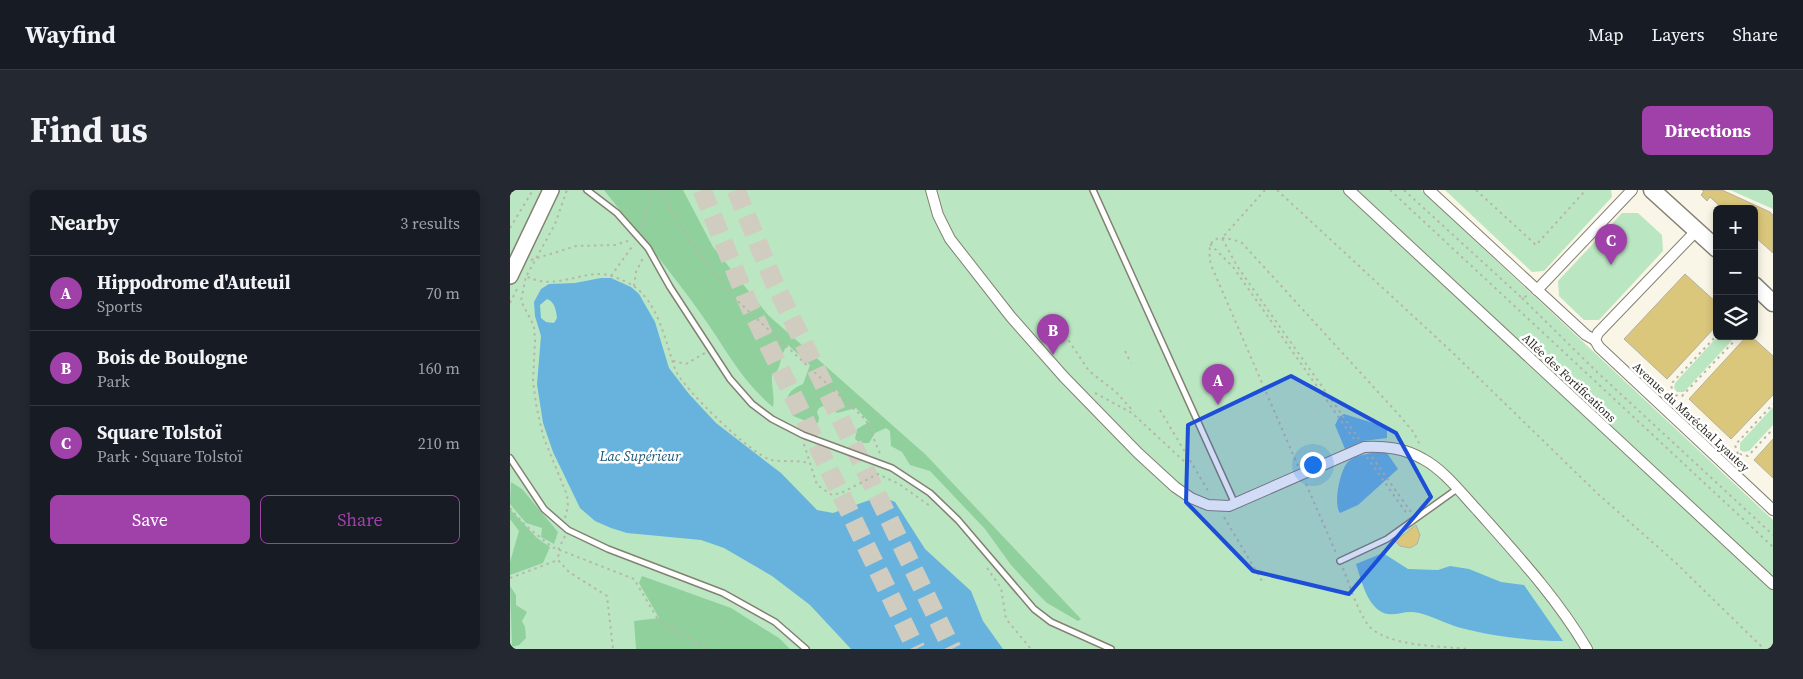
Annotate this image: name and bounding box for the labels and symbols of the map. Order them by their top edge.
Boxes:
pin: C [1595,224,1627,265]
pin: B [1037,314,1069,355]
street label: Allée des Fortifications [1519,330,1619,426]
street label: Avenue du Maréchal Lyautey [1629,359,1753,476]
pin: A [1202,364,1234,405]
water label: Lac Supérieur [598,446,681,466]
your location [1300,452,1326,478]

